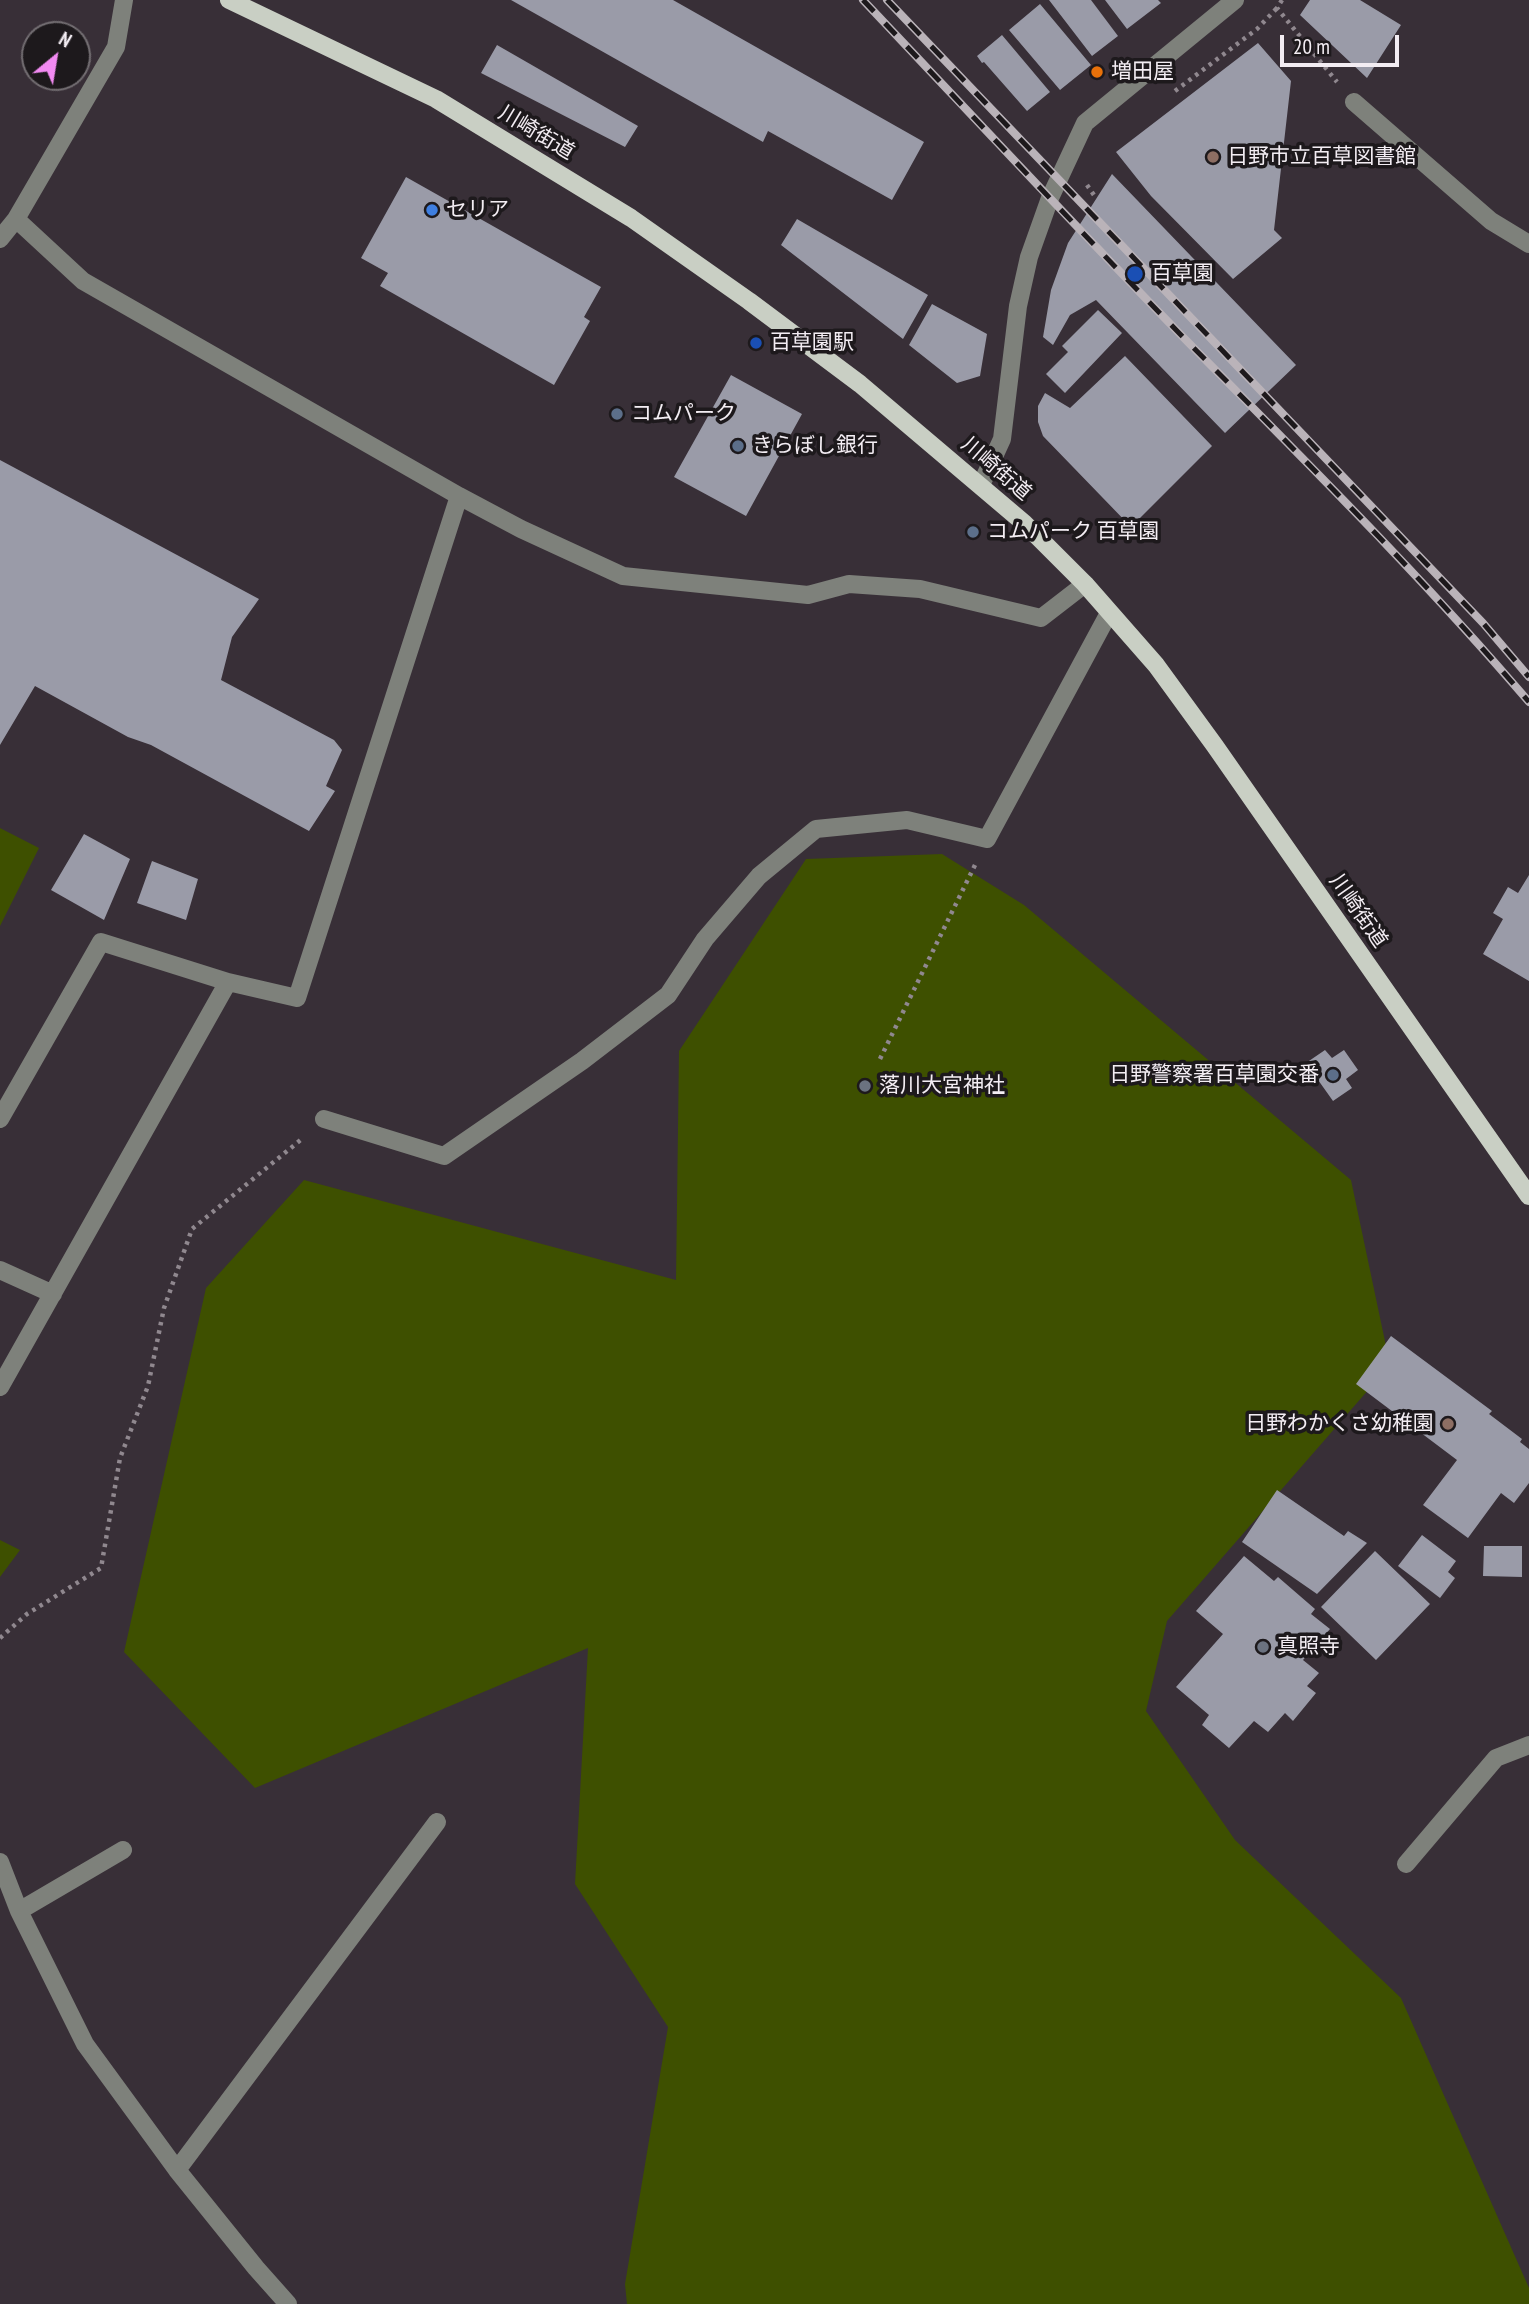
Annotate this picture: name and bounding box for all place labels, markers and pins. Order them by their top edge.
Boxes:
place label: 増田屋 [1111,59,1174,85]
marker: 増田屋 [1089,64,1105,80]
place label: 日野市立百草図書館 [1227,144,1416,170]
marker: 日野市立百草図書館 [1205,149,1221,165]
place label: セリア [446,197,509,223]
marker: セリア [424,202,440,218]
place label: 百草園 [1151,261,1214,287]
marker: 百草園 [1125,264,1145,284]
place label: 百草園駅 [770,330,854,356]
marker: 百草園駅 [748,335,764,351]
place label: コムパーク [631,401,736,427]
marker: コムパーク [609,406,625,422]
place label: きらぼし銀行 [752,433,878,459]
marker: きらぼし銀行 [730,438,746,454]
place label: コムパーク 百草園 [987,519,1159,545]
marker: コムパーク 百草園 [965,524,981,540]
place label: 日野警察署百草園交番 [1109,1062,1319,1088]
marker: 日野警察署百草園交番 [1325,1067,1341,1083]
place label: 落川大宮神社 [879,1073,1005,1099]
marker: 落川大宮神社 [857,1078,873,1094]
place label: 日野わかくさ幼稚園 [1245,1411,1434,1437]
marker: 日野わかくさ幼稚園 [1440,1416,1456,1432]
place label: 真照寺 [1277,1634,1340,1660]
marker: 真照寺 [1255,1639,1271,1655]

